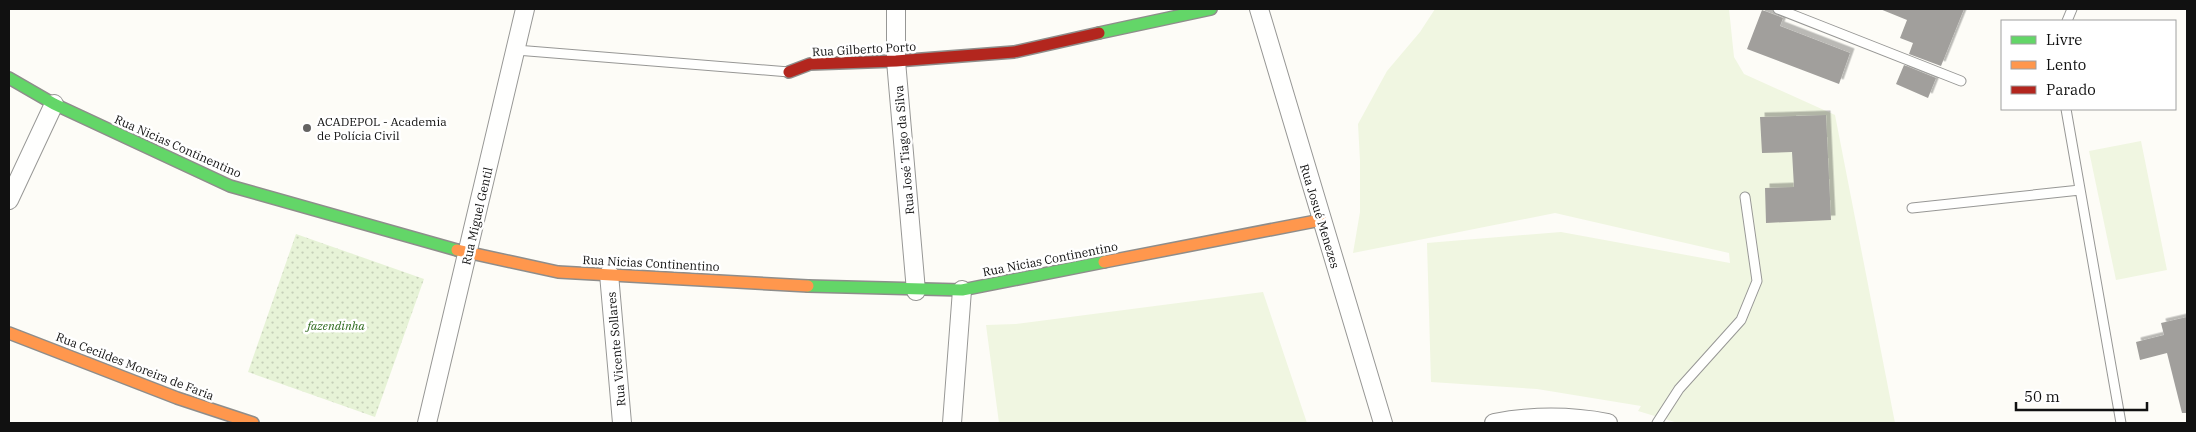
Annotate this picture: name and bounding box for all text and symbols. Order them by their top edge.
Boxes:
legend [2001,20,2176,110]
text: Livre [2046,30,2082,49]
street label: Rua Gilberto Porto [812,39,917,59]
text: Lento [2046,55,2086,74]
text: Parado [2046,80,2096,99]
street label: Rua José Tiago da Silva [891,84,917,215]
street label: Rua Nicias Continentino [112,111,244,181]
place label: ACADEPOL - Academia de Polícia Civil [317,114,447,143]
marker: ACADEPOL - Academia de Polícia Civil [301,122,313,134]
street label: Rua Josué Menezes [1297,162,1343,270]
street label: Rua Miguel Gentil [458,165,496,266]
street label: Rua Nicias Continentino [981,238,1119,279]
street label: Rua Nicias Continentino [582,252,720,274]
street label: Rua Vicente Sollares [604,291,628,407]
park label: fazendinha [304,318,365,333]
street label: Rua Cecildes Moreira de Faria [54,329,217,403]
scale bar [2016,380,2147,412]
text: 50 m [2024,387,2060,406]

